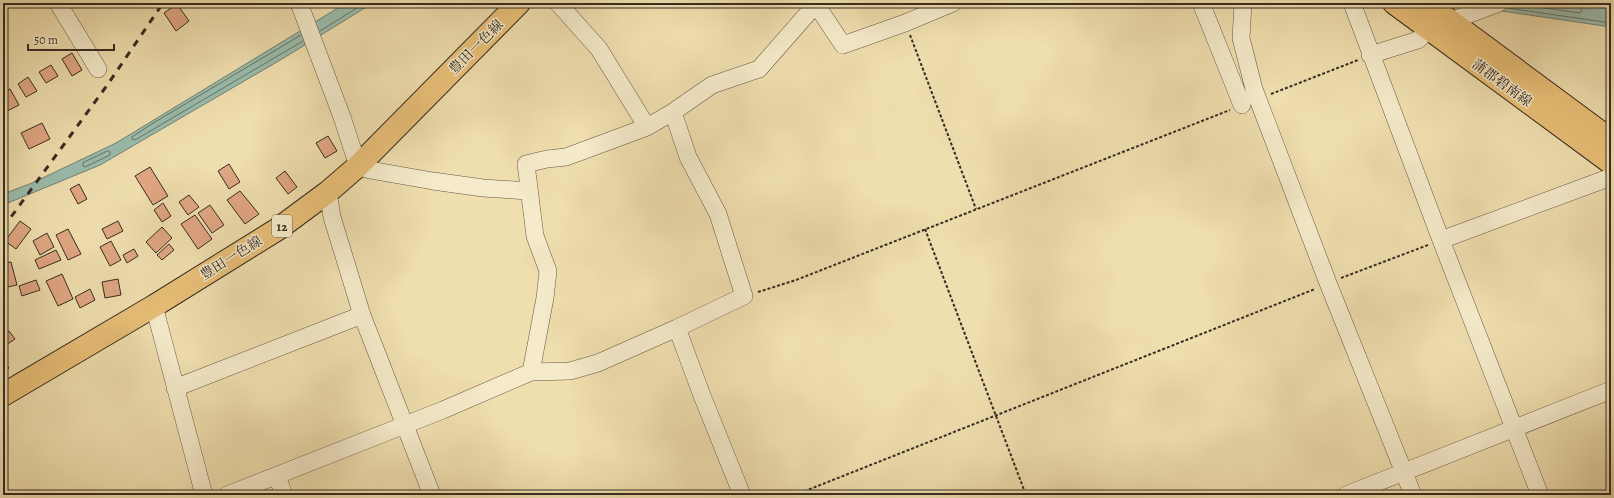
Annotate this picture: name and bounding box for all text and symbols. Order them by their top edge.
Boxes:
street label: 豊田一色線 [445,16,507,78]
scale bar [28,26,114,52]
text: 50 m [34,32,58,48]
street label: 蒲郡碧南線 [1468,55,1536,111]
road number: 12 [272,215,292,237]
street label: 豊田一色線 [196,231,266,285]

